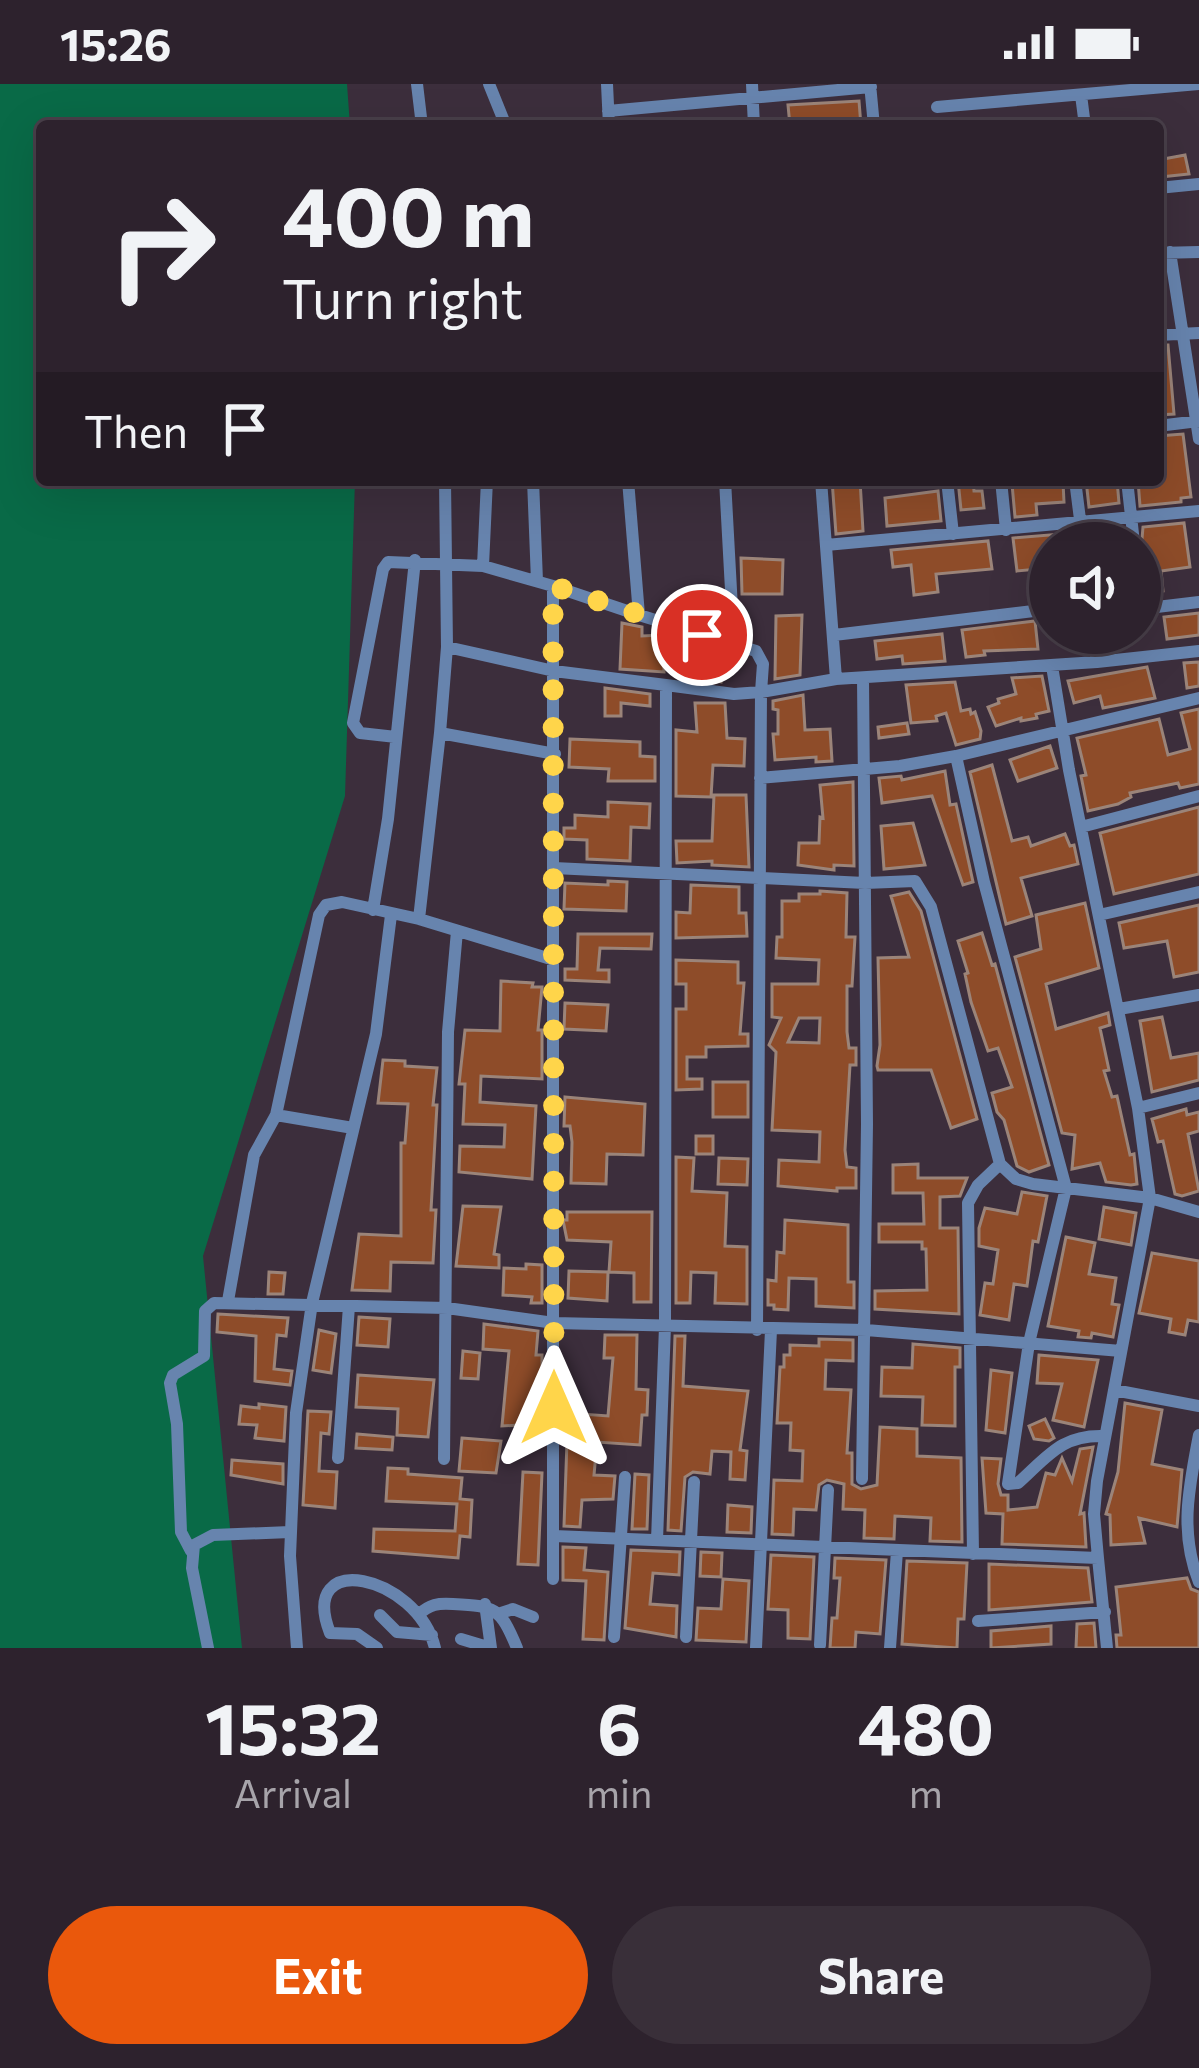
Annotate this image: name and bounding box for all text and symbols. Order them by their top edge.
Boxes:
text: 15:26 [60,15,172,70]
text: 400 m [282,162,535,264]
icon: right [84,168,240,324]
text: Turn right [282,264,523,330]
icon: arrive [212,396,278,462]
text: Then [84,402,188,457]
map controls [1029,522,1161,654]
button: sound [1029,522,1161,654]
pin [651,584,753,686]
icon: arrive [669,602,735,668]
position arrow [491,1345,617,1471]
text: 15:32 [205,1682,381,1770]
text: 6 [597,1682,641,1770]
text: 480 [857,1682,994,1770]
text: Arrival [234,1768,352,1816]
text: min [586,1768,652,1816]
text: m [909,1768,943,1816]
button: Exit [48,1906,588,2044]
button: Share [612,1906,1151,2044]

